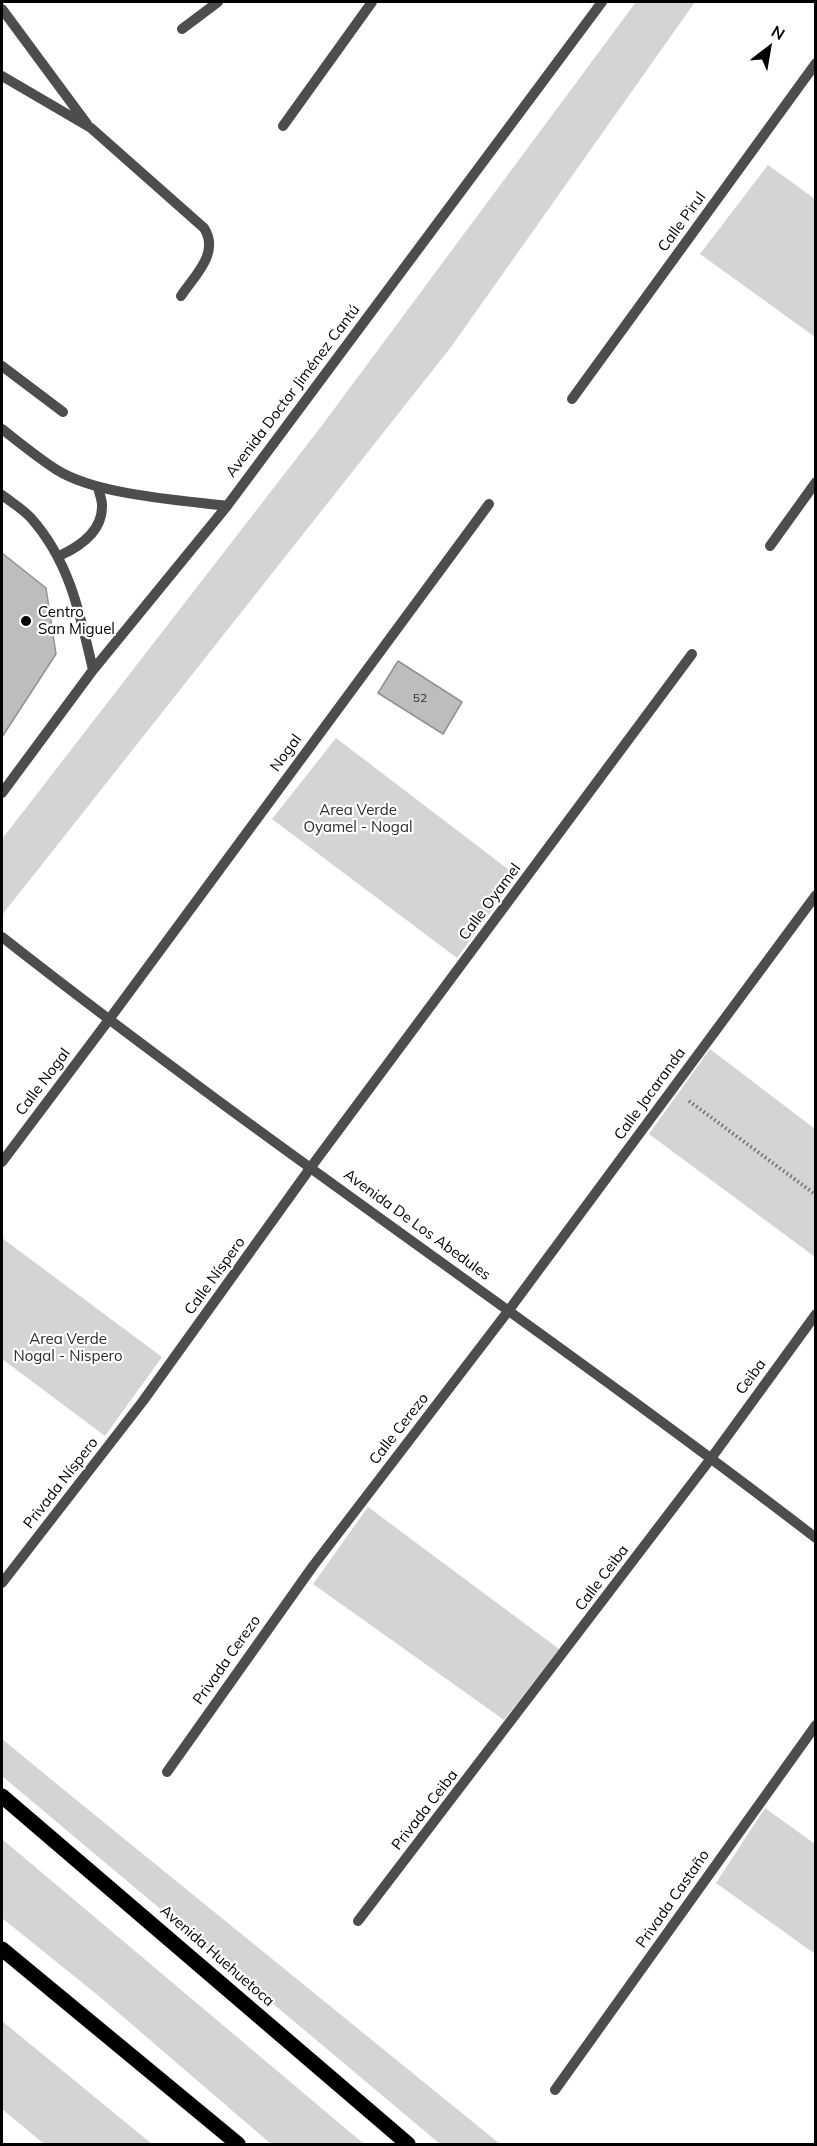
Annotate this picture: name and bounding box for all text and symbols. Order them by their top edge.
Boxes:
north arrow [739,18,799,78]
text: N [768,21,789,44]
street label: Calle Pirul [654,189,710,255]
street label: Avenida Doctor Jiménez Cantú [222,301,364,481]
place label: Centro San Miguel [38,603,115,638]
marker: Centro San Miguel [19,614,33,628]
house number: 52 [413,691,427,705]
street label: Nogal [267,731,305,775]
park label: Area Verde Oyamel - Nogal [304,801,412,836]
street label: Calle Oyamel [455,860,525,944]
street label: Calle Jacaranda [610,1044,690,1144]
street label: Calle Nogal [12,1045,74,1119]
street label: Avenida De Los Abedules [340,1166,494,1284]
street label: Calle Níspero [181,1234,249,1318]
park label: Area Verde Nogal - Nispero [14,1330,122,1365]
street label: Ceiba [732,1356,770,1398]
street label: Calle Cerezo [365,1390,433,1468]
street label: Privada Níspero [20,1434,102,1532]
street label: Calle Ceiba [571,1542,633,1614]
street label: Privada Cerezo [190,1612,264,1708]
street label: Privada Ceiba [388,1766,462,1854]
street label: Privada Castaño [633,1847,713,1951]
street label: Avenida Huehuetoca [156,1902,278,2010]

